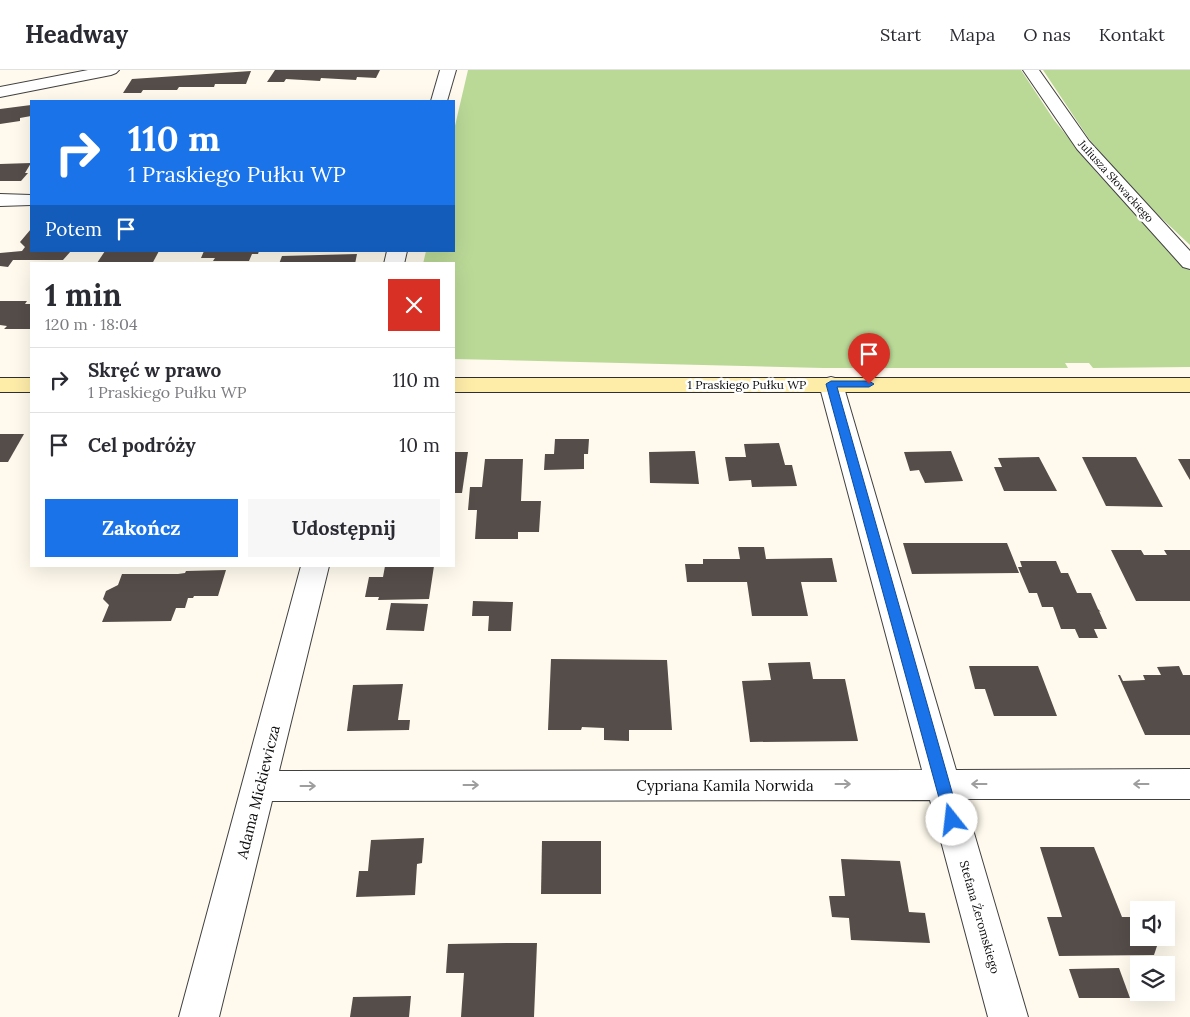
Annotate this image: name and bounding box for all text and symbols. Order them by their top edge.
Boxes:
text: Headway [25,19,128,50]
text: Start [880,23,921,46]
text: Mapa [949,23,995,46]
text: O nas [1023,23,1071,46]
text: Kontakt [1099,23,1165,46]
text: 110 m [128,116,220,161]
icon: right [45,120,110,185]
street label: Juliusza Słowackiego [1075,136,1157,225]
text: 1 Praskiego Pułku WP [128,160,346,188]
icon: arrive [112,215,140,243]
text: Potem [45,217,102,241]
text: 1 min [45,276,122,314]
button: close [388,279,440,331]
text: 120 m · 18:04 [45,314,138,334]
pin [848,333,890,384]
icon: arrive [855,340,883,368]
text: Skręć w prawo [88,358,221,382]
icon: right [45,366,73,394]
text: 110 m [392,368,440,392]
street label: 1 Praskiego Pułku WP [688,377,806,392]
text: 1 Praskiego Pułku WP [88,382,246,402]
icon: arrive [45,431,73,459]
text: Cel podróży [88,433,196,457]
text: 10 m [399,433,440,457]
button: Zakończ [45,499,238,557]
button: Udostępnij [248,499,440,557]
street label: Adama Mickiewicza [232,723,284,862]
street label: Cypriana Kamila Norwida [636,776,814,795]
one-way arrow [834,779,851,789]
one-way arrow [971,779,988,789]
one-way arrow [1134,779,1150,789]
one-way arrow [462,780,478,790]
one-way arrow [300,781,316,791]
position arrow [925,793,977,845]
street label: Stefana Żeromskiego [957,859,1003,975]
map controls [1130,901,1175,1001]
button: sound [1130,901,1175,946]
button: layers [1130,956,1175,1001]

